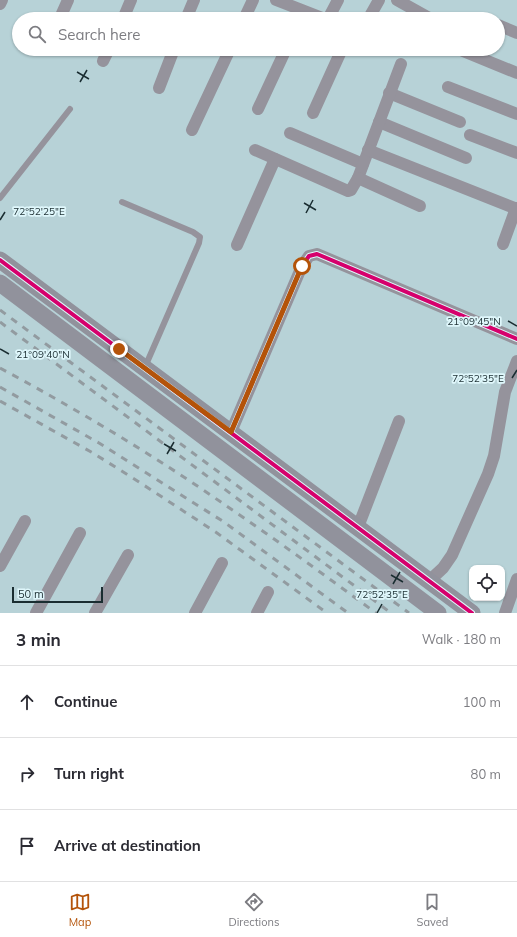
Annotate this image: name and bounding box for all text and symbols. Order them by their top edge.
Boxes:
search box [12,12,505,56]
icon: search [26,23,48,45]
text: Search here [58,25,140,44]
text: 72°52'25"E [13,205,65,218]
route start [293,257,311,275]
text: 21°09'45"N [447,315,501,328]
route end [110,340,128,358]
text: 21°09'40"N [16,348,70,361]
text: 72°52'35"E [452,372,504,385]
map controls [469,565,505,601]
button: locate [469,565,505,601]
scale bar [12,585,103,604]
text: 50 m [18,587,44,601]
text: 72°52'35"E [356,588,408,601]
text: 3 min [16,629,61,650]
text: Walk · 180 m [422,631,501,647]
icon: ahead [16,691,38,713]
text: Continue [54,692,117,711]
text: 100 m [463,694,501,710]
icon: right [16,763,38,785]
text: Turn right [54,764,124,783]
text: 80 m [471,766,501,782]
icon: arrive [16,835,38,857]
text: Arrive at destination [54,836,201,855]
tab: Map [69,891,91,929]
tab: Directions [229,891,279,929]
tab: Saved [417,891,448,929]

